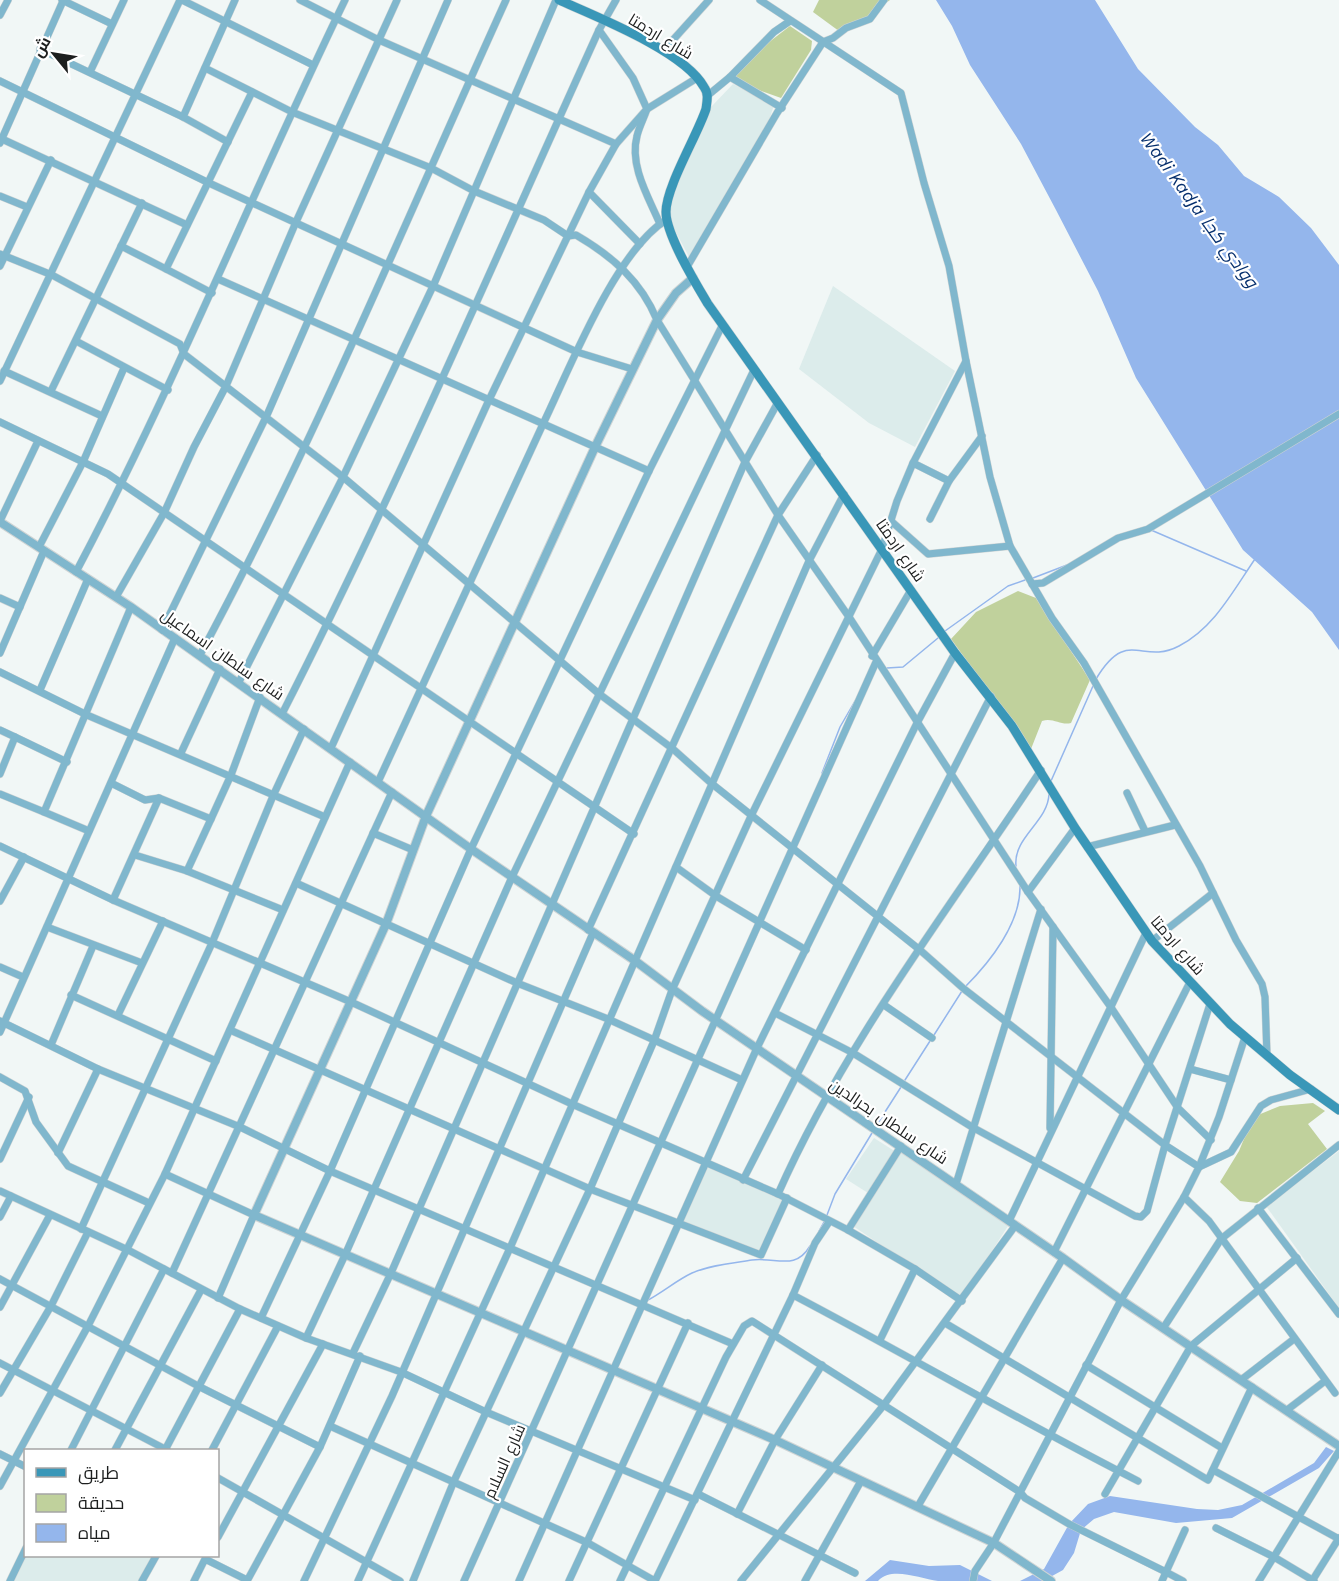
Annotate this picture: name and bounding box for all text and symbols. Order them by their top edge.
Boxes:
street label: شارع اردمتا [624,10,697,65]
north arrow [24,24,84,84]
text: ش [28,33,55,60]
water label: Wadi Kadja ووادي كجا [1133,128,1263,295]
street label: شارع اردمتا [870,515,929,587]
street label: شارع سلطان اسماعيل [156,605,288,706]
street label: شارع اردمتا [1145,912,1209,980]
street label: شارع سلطان بحرالدين [825,1075,952,1170]
street label: شارع السلام [480,1421,531,1502]
legend [24,1449,219,1557]
text: طريق [78,1462,119,1485]
text: حديقة [78,1492,124,1513]
text: مياه [78,1522,111,1543]

